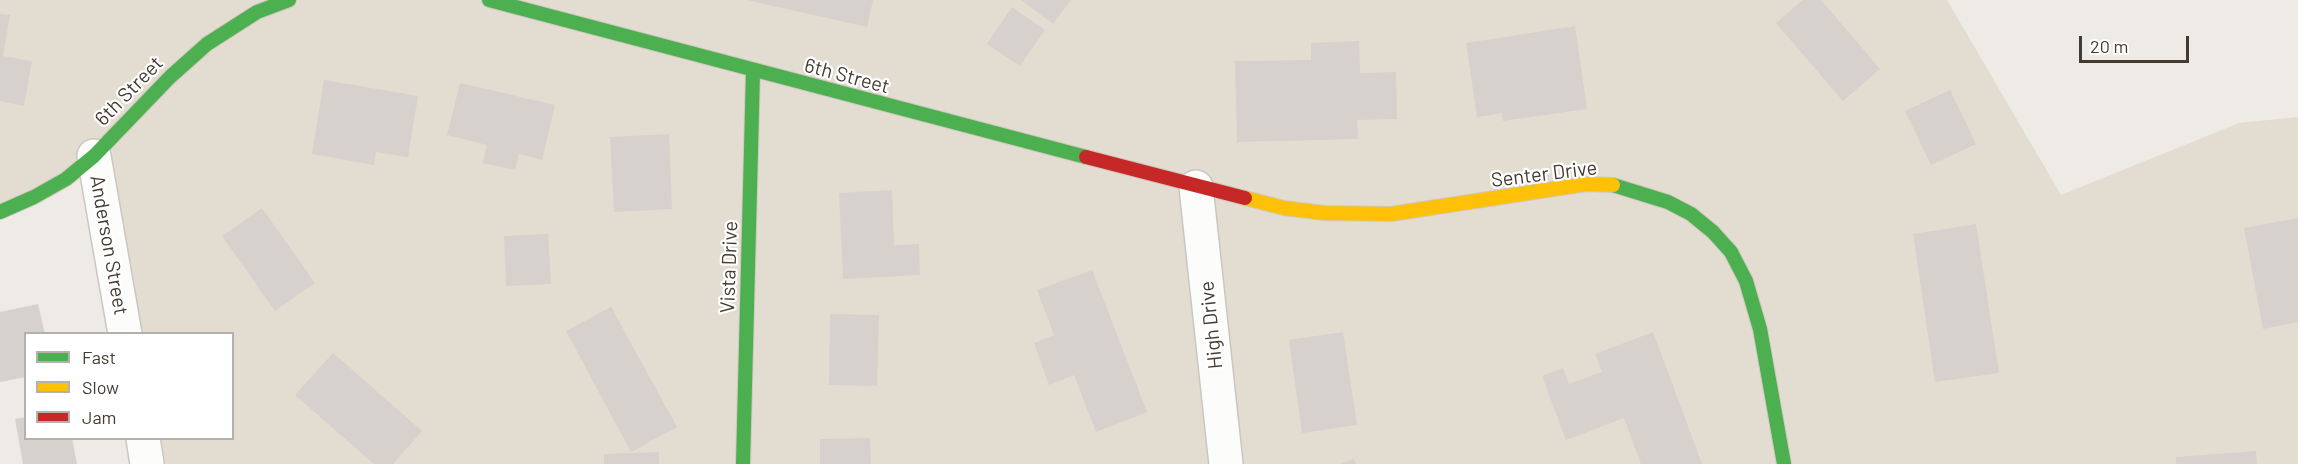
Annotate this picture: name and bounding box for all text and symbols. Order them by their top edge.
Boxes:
scale bar [2082,24,2192,62]
text: 20 m [2090,35,2128,57]
street label: 6th Street [90,51,168,131]
street label: 6th Street [802,53,892,99]
street label: Senter Drive [1490,156,1598,192]
street label: Anderson Street [85,173,133,317]
street label: Vista Drive [715,220,743,314]
street label: High Drive [1194,280,1228,370]
legend [24,332,234,440]
text: Fast [82,346,116,368]
text: Slow [82,376,119,398]
text: Jam [82,406,116,428]

